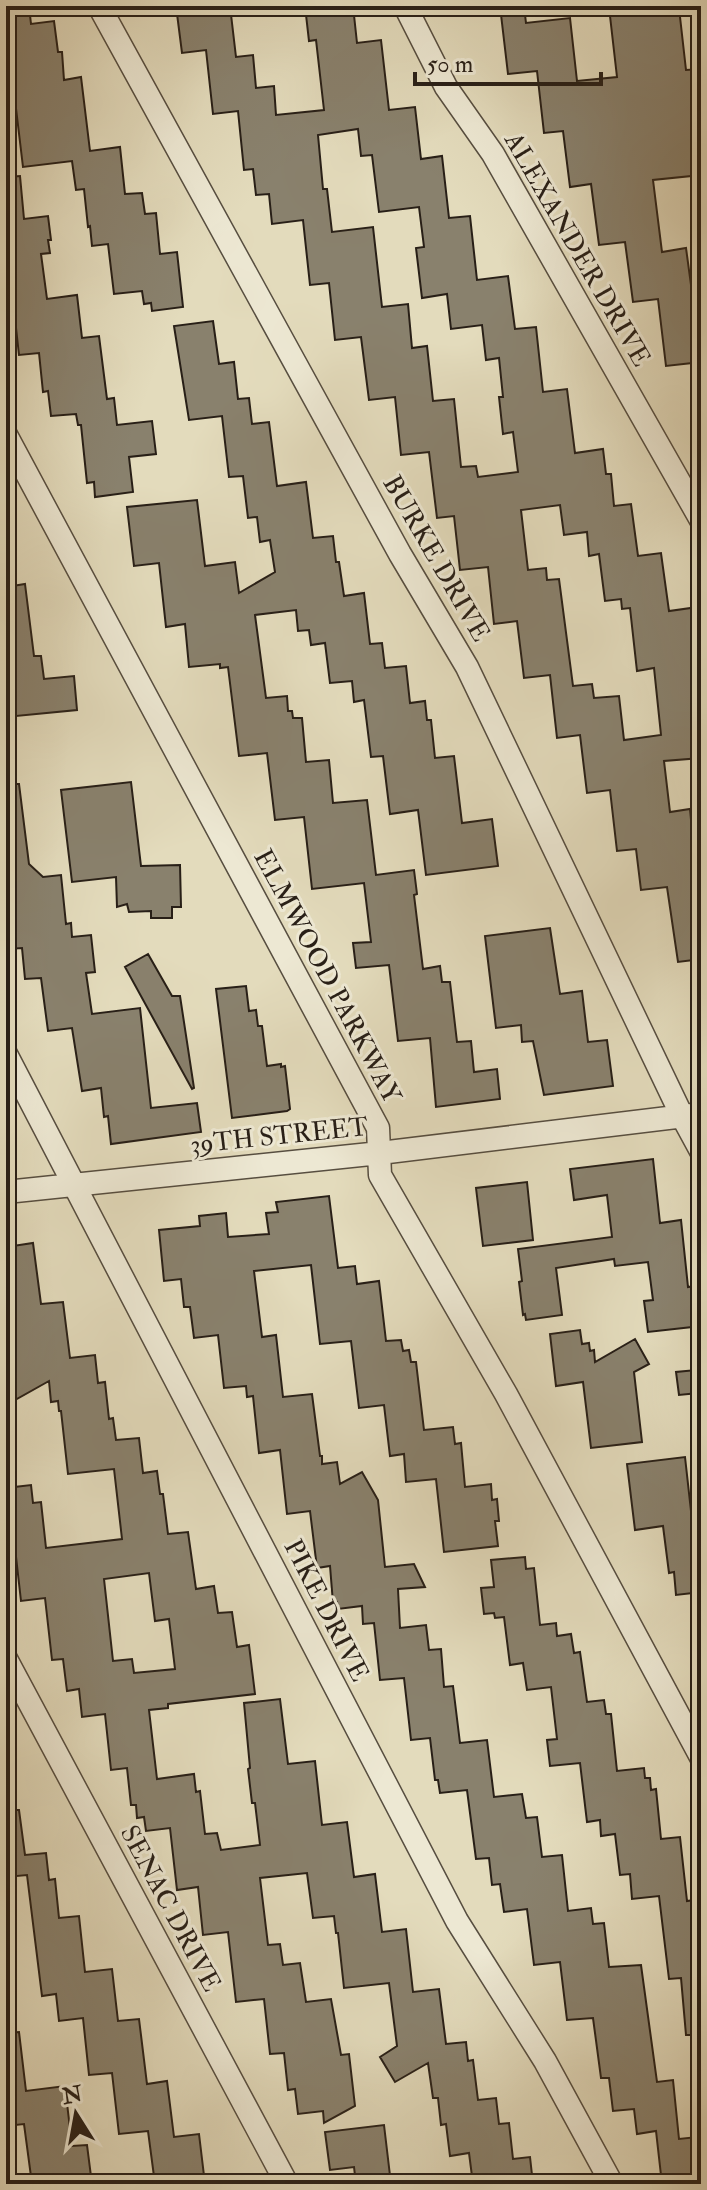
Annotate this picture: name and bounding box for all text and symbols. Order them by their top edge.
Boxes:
scale bar [415,36,601,86]
text: 50 m [427,49,474,80]
street label: ALEXANDER DRIVE [497,126,657,372]
street label: BURKE DRIVE [376,470,497,647]
street label: ELMWOOD PARKWAY [247,844,408,1110]
street label: 39TH STREET [189,1111,370,1161]
street label: PIKE DRIVE [277,1534,376,1687]
street label: SENAC DRIVE [113,1820,227,1997]
north arrow [36,2074,116,2154]
text: N [59,2080,85,2111]

